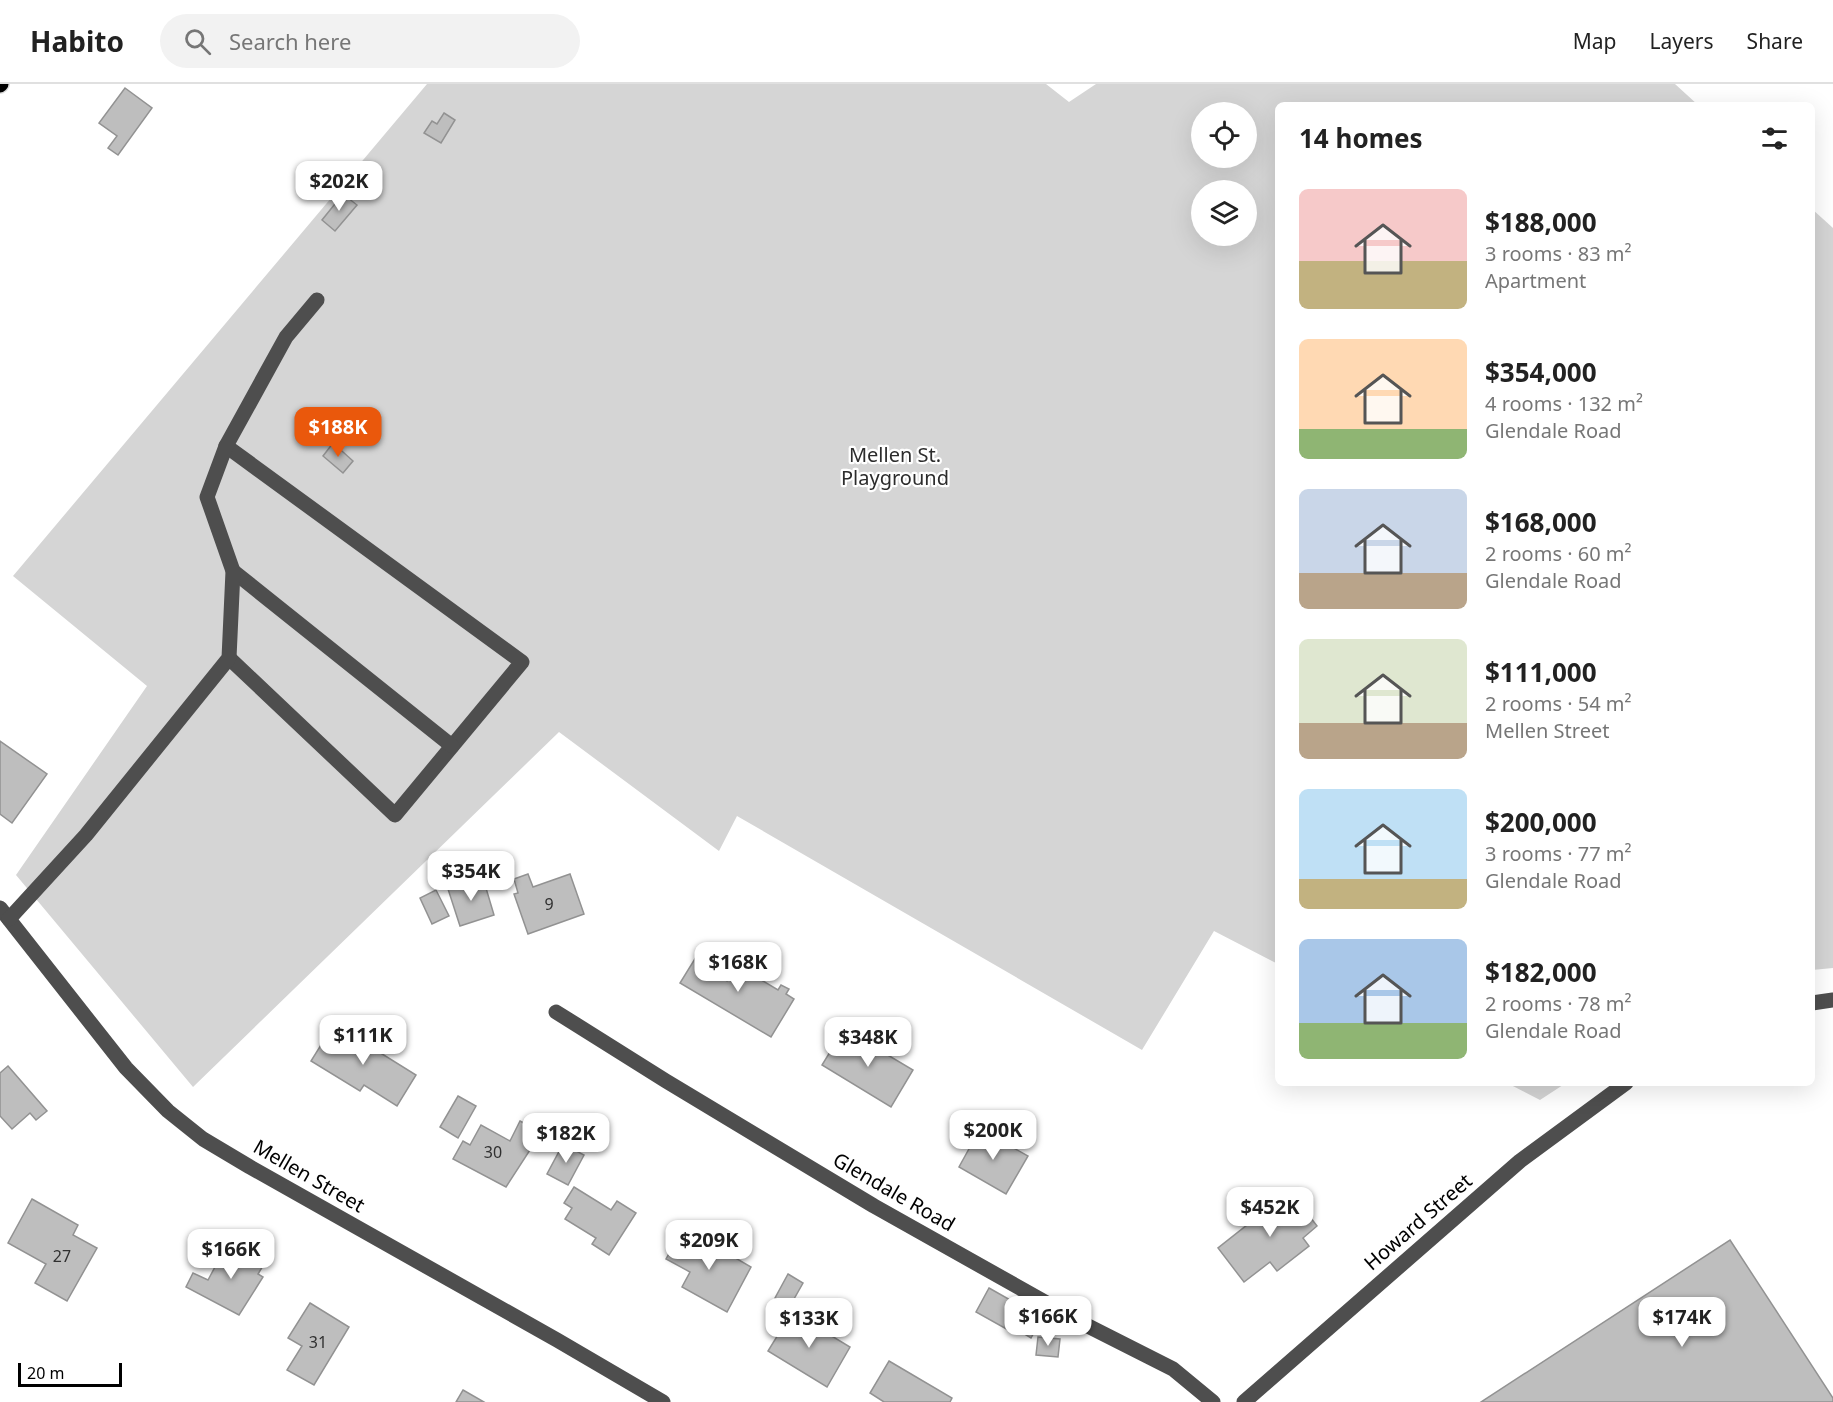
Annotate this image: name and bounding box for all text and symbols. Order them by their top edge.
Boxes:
search box [160,14,580,68]
text: Habito [30,22,124,60]
icon: search [181,25,214,58]
text: Search here [229,26,351,56]
text: Map [1573,27,1617,55]
text: Layers [1650,27,1714,55]
text: Share [1747,27,1803,55]
map controls [1191,102,1257,246]
button: locate [1191,102,1257,168]
text: 14 homes [1299,120,1423,156]
icon: filters [1758,122,1791,155]
pin: $202K [297,161,381,212]
text: $202K [309,167,369,194]
button: layers [1191,180,1257,246]
text: $188,000 [1485,204,1597,240]
icon: home [1347,213,1419,285]
text: 3 rooms · 83 m² [1485,240,1632,267]
text: Apartment [1485,267,1586,294]
text: $354,000 [1485,354,1597,390]
icon: home [1347,363,1419,435]
text: 4 rooms · 132 m² [1485,390,1643,417]
pin: $188K [296,407,380,458]
text: $188K [308,413,368,440]
text: Glendale Road [1485,417,1622,444]
park label: Mellen St. Playground [841,441,949,491]
text: $168,000 [1485,504,1597,540]
icon: home [1347,513,1419,585]
text: 2 rooms · 60 m² [1485,540,1632,567]
text: Glendale Road [1485,567,1622,594]
text: $111,000 [1485,654,1597,690]
icon: home [1347,663,1419,735]
text: 2 rooms · 54 m² [1485,690,1632,717]
text: Mellen Street [1485,717,1609,744]
text: $200,000 [1485,804,1597,840]
icon: home [1347,813,1419,885]
text: 3 rooms · 77 m² [1485,840,1632,867]
pin: $354K [429,851,513,902]
text: $354K [441,857,501,884]
text: Glendale Road [1485,867,1622,894]
house number: 9 [544,893,554,915]
pin: $168K [696,942,780,993]
text: $168K [708,948,768,975]
text: $182,000 [1485,954,1597,990]
icon: home [1347,963,1419,1035]
text: 2 rooms · 78 m² [1485,990,1632,1017]
pin: $111K [321,1015,405,1066]
pin: $348K [826,1017,910,1068]
text: Glendale Road [1485,1017,1622,1044]
text: $111K [333,1021,393,1048]
text: $348K [838,1023,898,1050]
pin: $200K [951,1110,1035,1161]
pin: $182K [524,1113,608,1164]
text: $200K [963,1116,1023,1143]
text: $182K [536,1119,596,1146]
street label: Mellen Street [249,1133,370,1218]
house number: 30 [484,1141,502,1163]
street label: Glendale Road [828,1146,960,1237]
street label: Howard Street [1358,1167,1477,1276]
pin: $452K [1228,1187,1312,1238]
text: $452K [1240,1193,1300,1220]
pin: $209K [667,1220,751,1271]
text: $209K [679,1226,739,1253]
pin: $166K [189,1229,273,1280]
text: $166K [201,1235,261,1262]
house number: 27 [53,1245,71,1267]
pin: $166K [1006,1296,1090,1347]
pin: $174K [1640,1297,1724,1348]
pin: $133K [767,1298,851,1349]
text: $166K [1018,1302,1078,1329]
text: $174K [1652,1303,1712,1330]
text: $133K [779,1304,839,1331]
house number: 31 [309,1331,327,1353]
scale bar [18,1360,122,1388]
text: 20 m [27,1362,64,1384]

